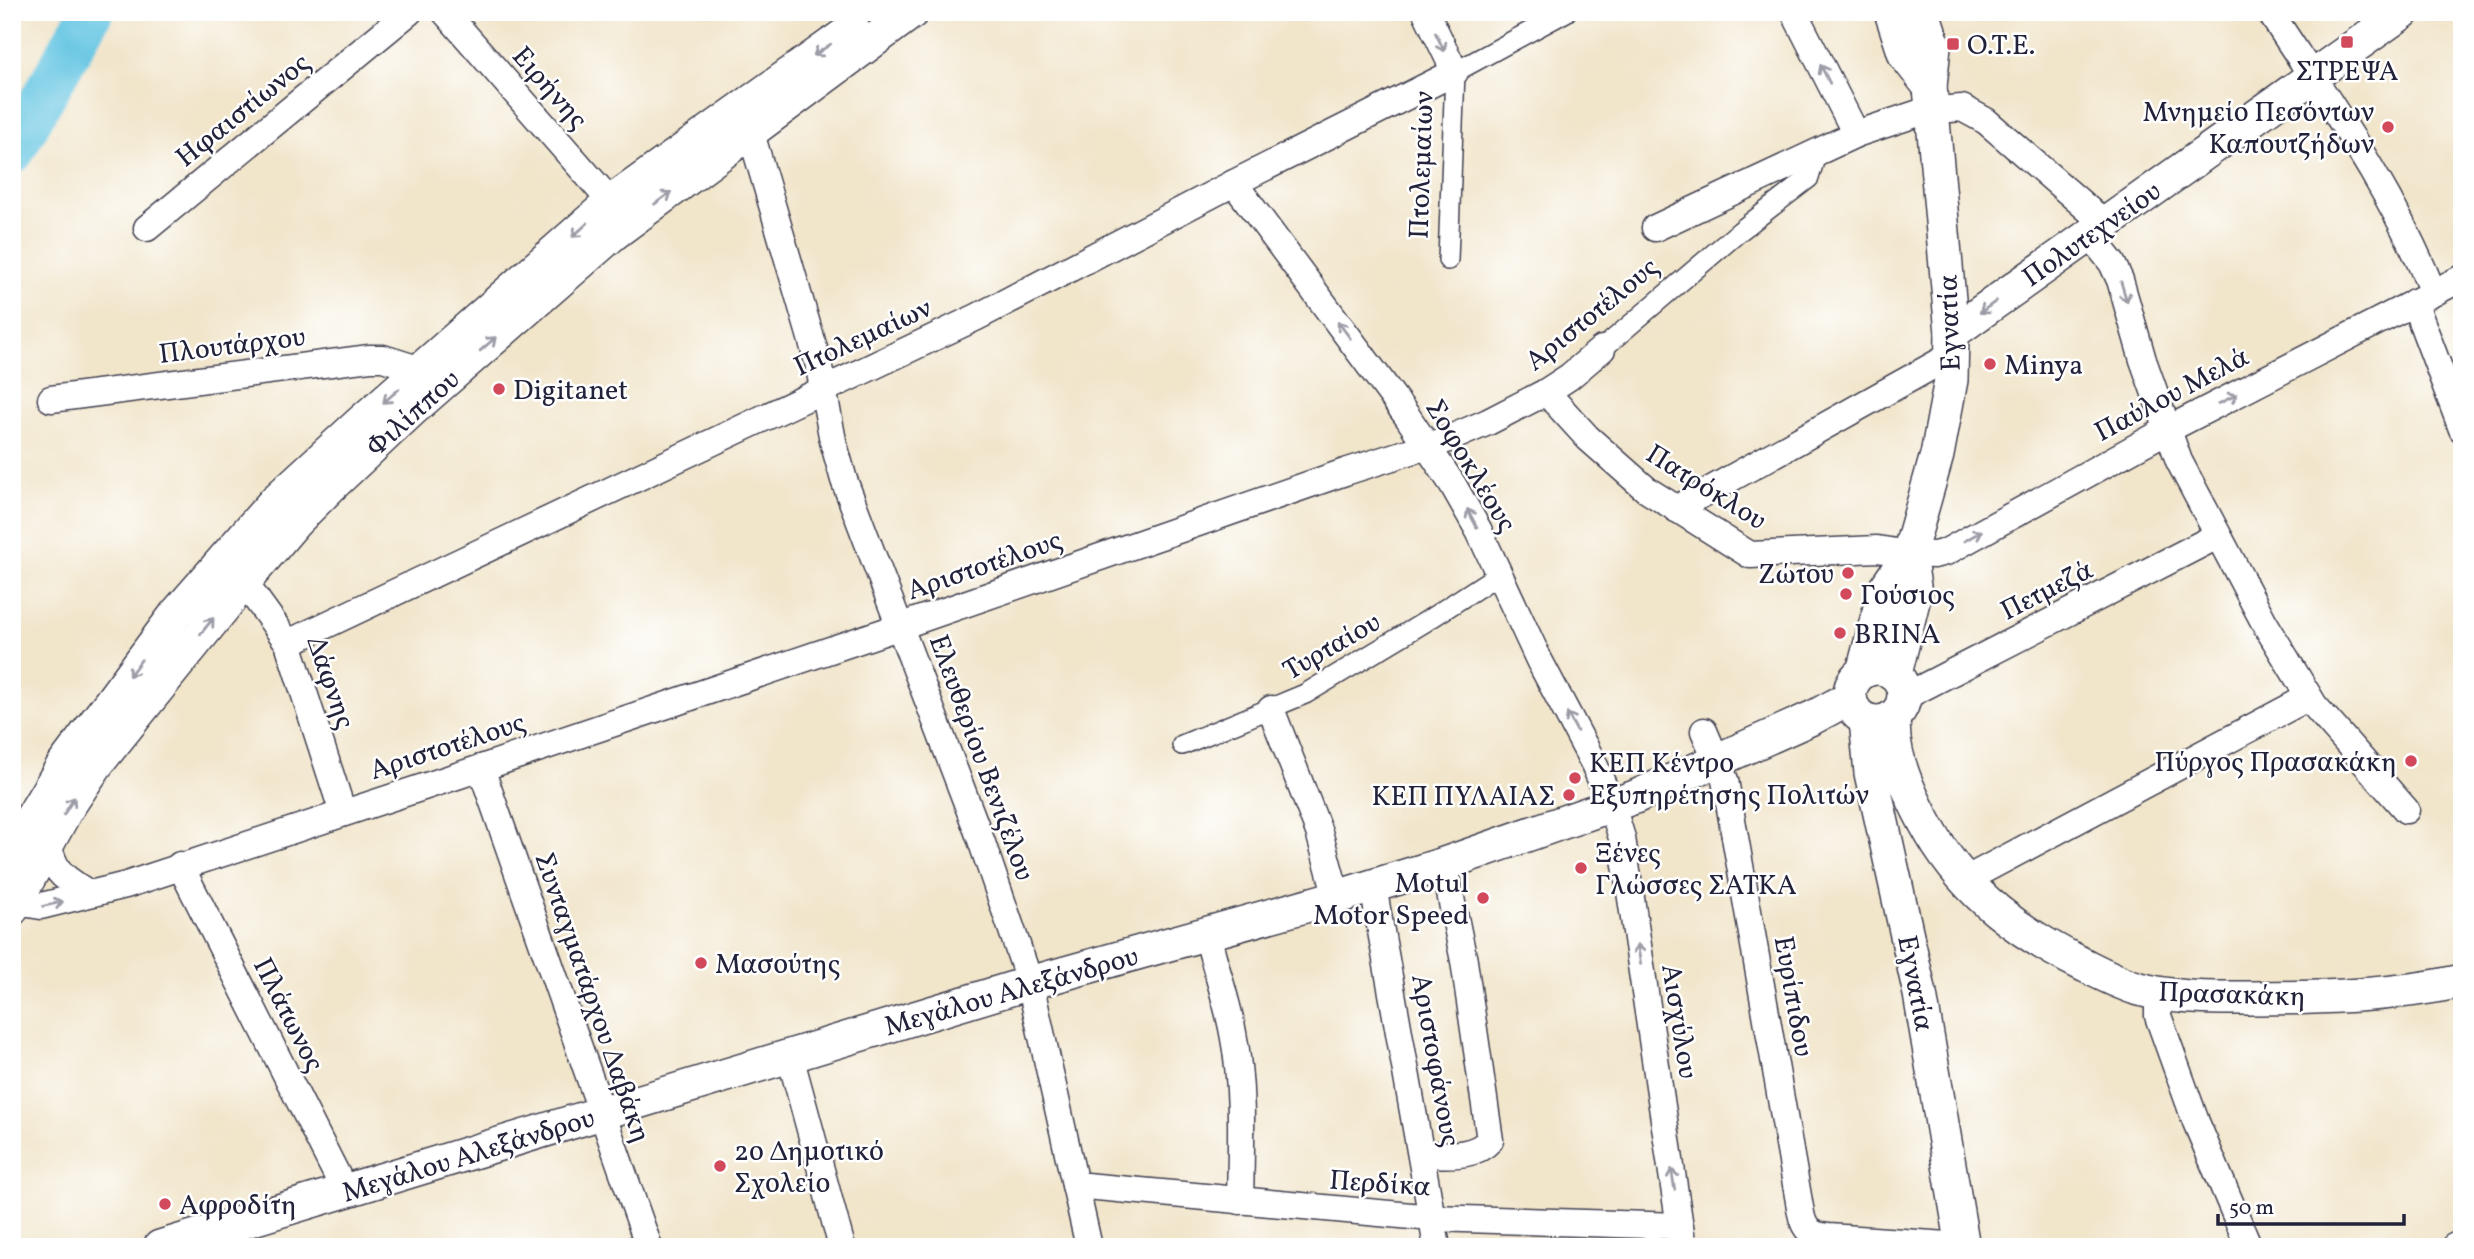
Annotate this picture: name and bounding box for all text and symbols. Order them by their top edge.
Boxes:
place label: Ο.Τ.Ε. [1967,27,2035,66]
one-way arrow [1434,31,1448,52]
marker: ΣΤΡΕΨΑ [2339,34,2355,50]
marker: Ο.Τ.Ε. [1945,36,1961,52]
street label: Ειρήνης [502,39,596,139]
one-way arrow [813,43,832,57]
street label: Ηφαιστίωνος [168,45,319,177]
place label: ΣΤΡΕΨΑ [2295,53,2399,92]
one-way arrow [1817,64,1831,85]
street label: Πτολεμαίων [1400,90,1445,240]
place label: Μνημείο Πεσόντων Καπουτζήδων [2143,94,2375,165]
marker: Μνημείο Πεσόντων Καπουτζήδων [2380,119,2396,135]
street label: Πολυτεχνείου [2015,173,2170,297]
one-way arrow [653,191,672,206]
one-way arrow [572,222,590,238]
street label: Αριστοτέλους [1517,249,1668,381]
street label: Εγνατία [1929,274,1972,372]
one-way arrow [2118,280,2131,302]
street label: Πτολεμαίων [788,289,939,387]
one-way arrow [1979,300,1998,314]
street label: Πλουτάρχου [157,318,308,375]
one-way arrow [1337,321,1352,340]
one-way arrow [479,336,497,352]
street label: Παύλου Μελά [2088,338,2256,452]
place label: Minya [2004,347,2083,386]
marker: Minya [1982,356,1998,372]
street label: Φιλίππου [358,361,469,467]
place label: Digitanet [513,372,628,411]
marker: Digitanet [491,381,507,397]
one-way arrow [382,388,400,404]
one-way arrow [2217,391,2237,405]
street label: Σοφοκλέους [1415,392,1525,540]
street label: Πατρόκλου [1638,436,1773,541]
one-way arrow [1465,508,1478,529]
street label: Αριστοτέλους [902,522,1068,611]
one-way arrow [1962,529,1982,543]
street label: Πετμεζά [1994,551,2100,631]
place label: Ζώτου [1758,556,1834,595]
marker: Ζώτου [1840,565,1856,581]
place label: Γούσιος [1860,577,1955,616]
marker: Γούσιος [1838,586,1854,602]
street label: Τυρταίου [1276,604,1388,691]
place label: BRINA [1854,616,1941,655]
one-way arrow [200,618,215,636]
marker: BRINA [1832,625,1848,641]
street label: Ελευθερίου Βενιζέλου [918,629,1043,886]
street label: Δάφνης [296,631,364,735]
one-way arrow [128,659,143,677]
street label: Αριστοτέλους [365,704,531,791]
one-way arrow [1565,713,1579,733]
place label: Πύργος Πρασακάκη [2154,744,2397,783]
place label: ΚΕΠ Κέντρο Εξυπηρέτησης Πολιτών [1589,745,1869,816]
marker: Πύργος Πρασακάκη [2403,753,2419,769]
marker: ΚΕΠ Κέντρο Εξυπηρέτησης Πολιτών [1567,770,1583,786]
place label: ΚΕΠ ΠΥΛΑΙΑΣ [1371,778,1555,817]
marker: ΚΕΠ ΠΥΛΑΙΑΣ [1561,787,1577,803]
one-way arrow [62,797,76,817]
place label: Ξένες Γλώσσες ΣΑΤΚΑ [1595,835,1797,906]
street label: Συνταγματάρχου Δαβάκη [524,847,660,1148]
marker: Ξένες Γλώσσες ΣΑΤΚΑ [1573,860,1589,876]
place label: Motul Motor Speed [1313,865,1469,936]
marker: Motul Motor Speed [1475,890,1491,906]
one-way arrow [41,896,64,910]
street label: Εγνατία [1886,932,1943,1035]
street label: Ευρίπιδου [1763,933,1822,1060]
street label: Μεγάλου Αλεξάνδρου [880,937,1143,1047]
one-way arrow [1633,943,1646,966]
place label: Μασούτης [715,946,840,985]
street label: Πλάτωνος [242,951,333,1079]
marker: Μασούτης [693,955,709,971]
street label: Αισχύλου [1650,961,1707,1082]
street label: Αριστοφάνους [1400,971,1469,1150]
street label: Πρασακάκη [2157,973,2306,1018]
street label: Μεγάλου Αλεξάνδρου [337,1099,600,1213]
place label: 2ο Δημοτικό Σχολείο [734,1133,884,1204]
marker: 2ο Δημοτικό Σχολείο [712,1158,728,1174]
street label: Περδίκα [1328,1161,1432,1208]
one-way arrow [1666,1168,1679,1191]
scale bar [2218,1182,2404,1226]
place label: Αφροδίτη [179,1187,297,1226]
text: 50 m [2229,1194,2274,1223]
marker: Αφροδίτη [157,1196,173,1212]

